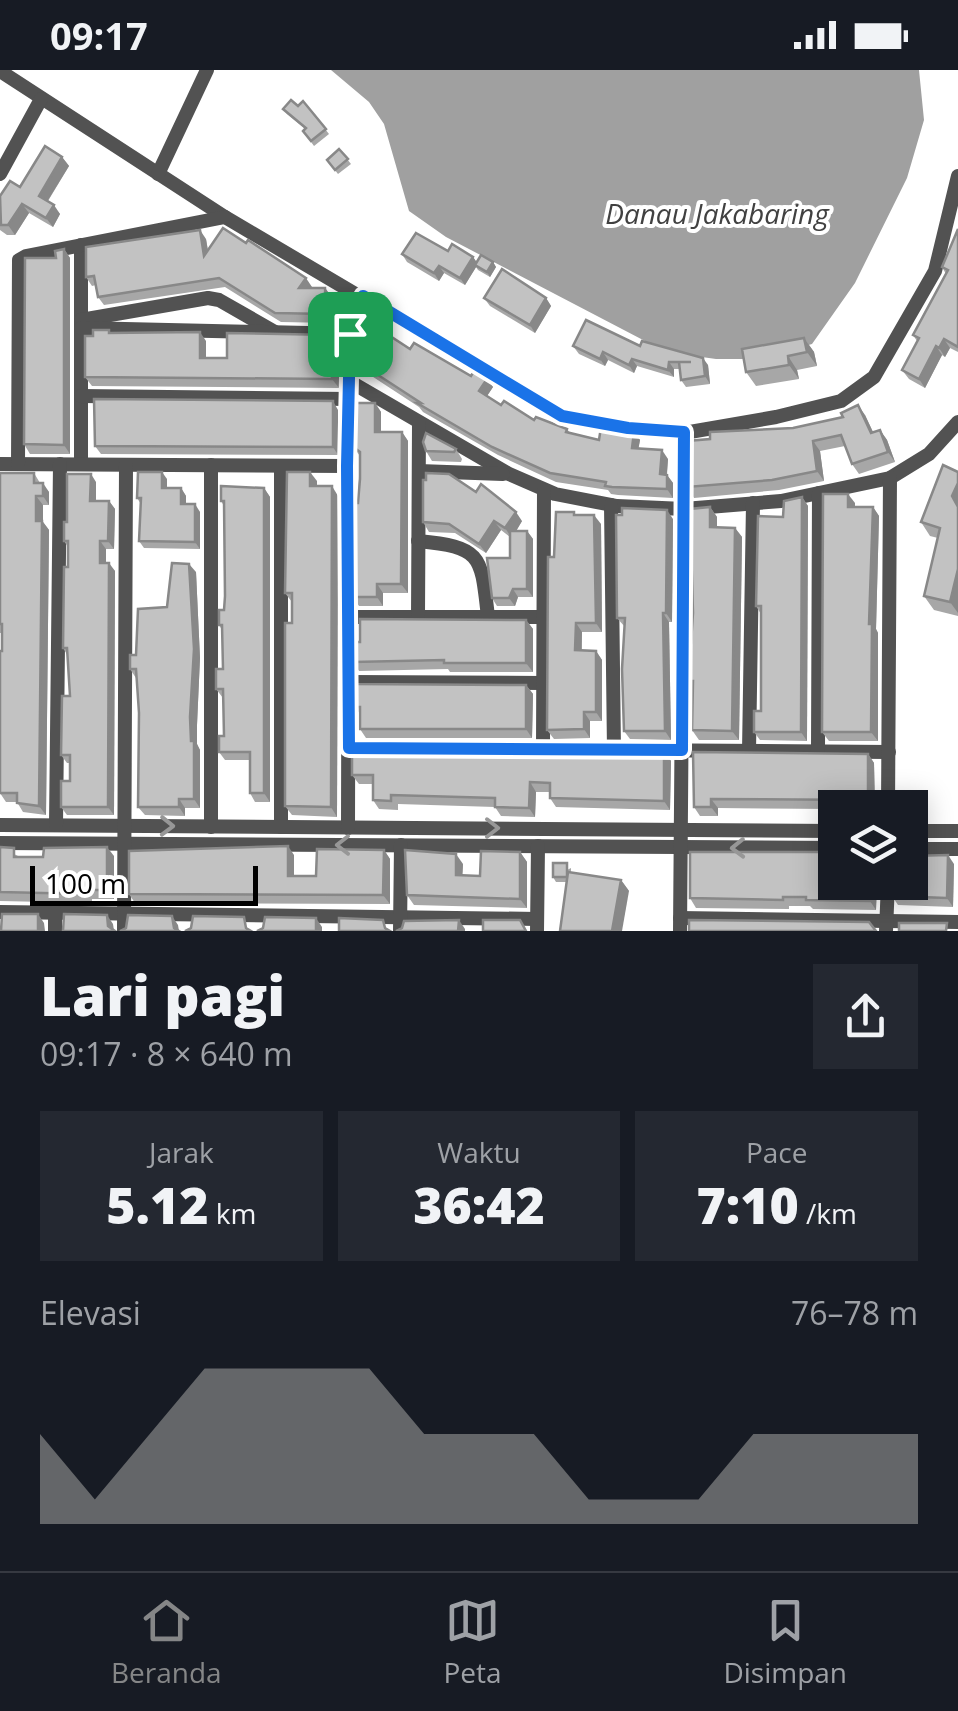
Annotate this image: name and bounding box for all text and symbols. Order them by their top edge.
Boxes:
text: 09:17 [50,9,148,61]
water label: Danau Jakabaring [605,194,830,232]
pin [308,292,393,377]
icon: arrive [323,307,378,362]
map controls [818,790,928,900]
button: layers [818,790,928,900]
one-way arrow [160,816,176,837]
one-way arrow [486,817,501,839]
one-way arrow [334,834,350,856]
one-way arrow [729,837,744,859]
scale bar [30,861,258,906]
text: 100 m [45,864,126,902]
text: Lari pagi [40,957,285,1032]
button: share [813,964,918,1069]
text: 09:17 · 8 × 640 m [40,1032,293,1075]
text: Jarak [149,1133,214,1171]
text: Waktu [437,1133,521,1171]
text: Pace [746,1133,807,1171]
text: 5.12 [106,1171,209,1239]
text: 36:42 [413,1171,545,1239]
text: 7:10 [696,1171,799,1239]
text: km [209,1194,256,1232]
text: /km [799,1194,857,1232]
text: Elevasi [40,1291,141,1334]
text: 76–78 m [791,1291,918,1334]
tab: Beranda [111,1593,222,1691]
tab: Peta [443,1593,502,1691]
tab: Disimpan [723,1593,847,1691]

